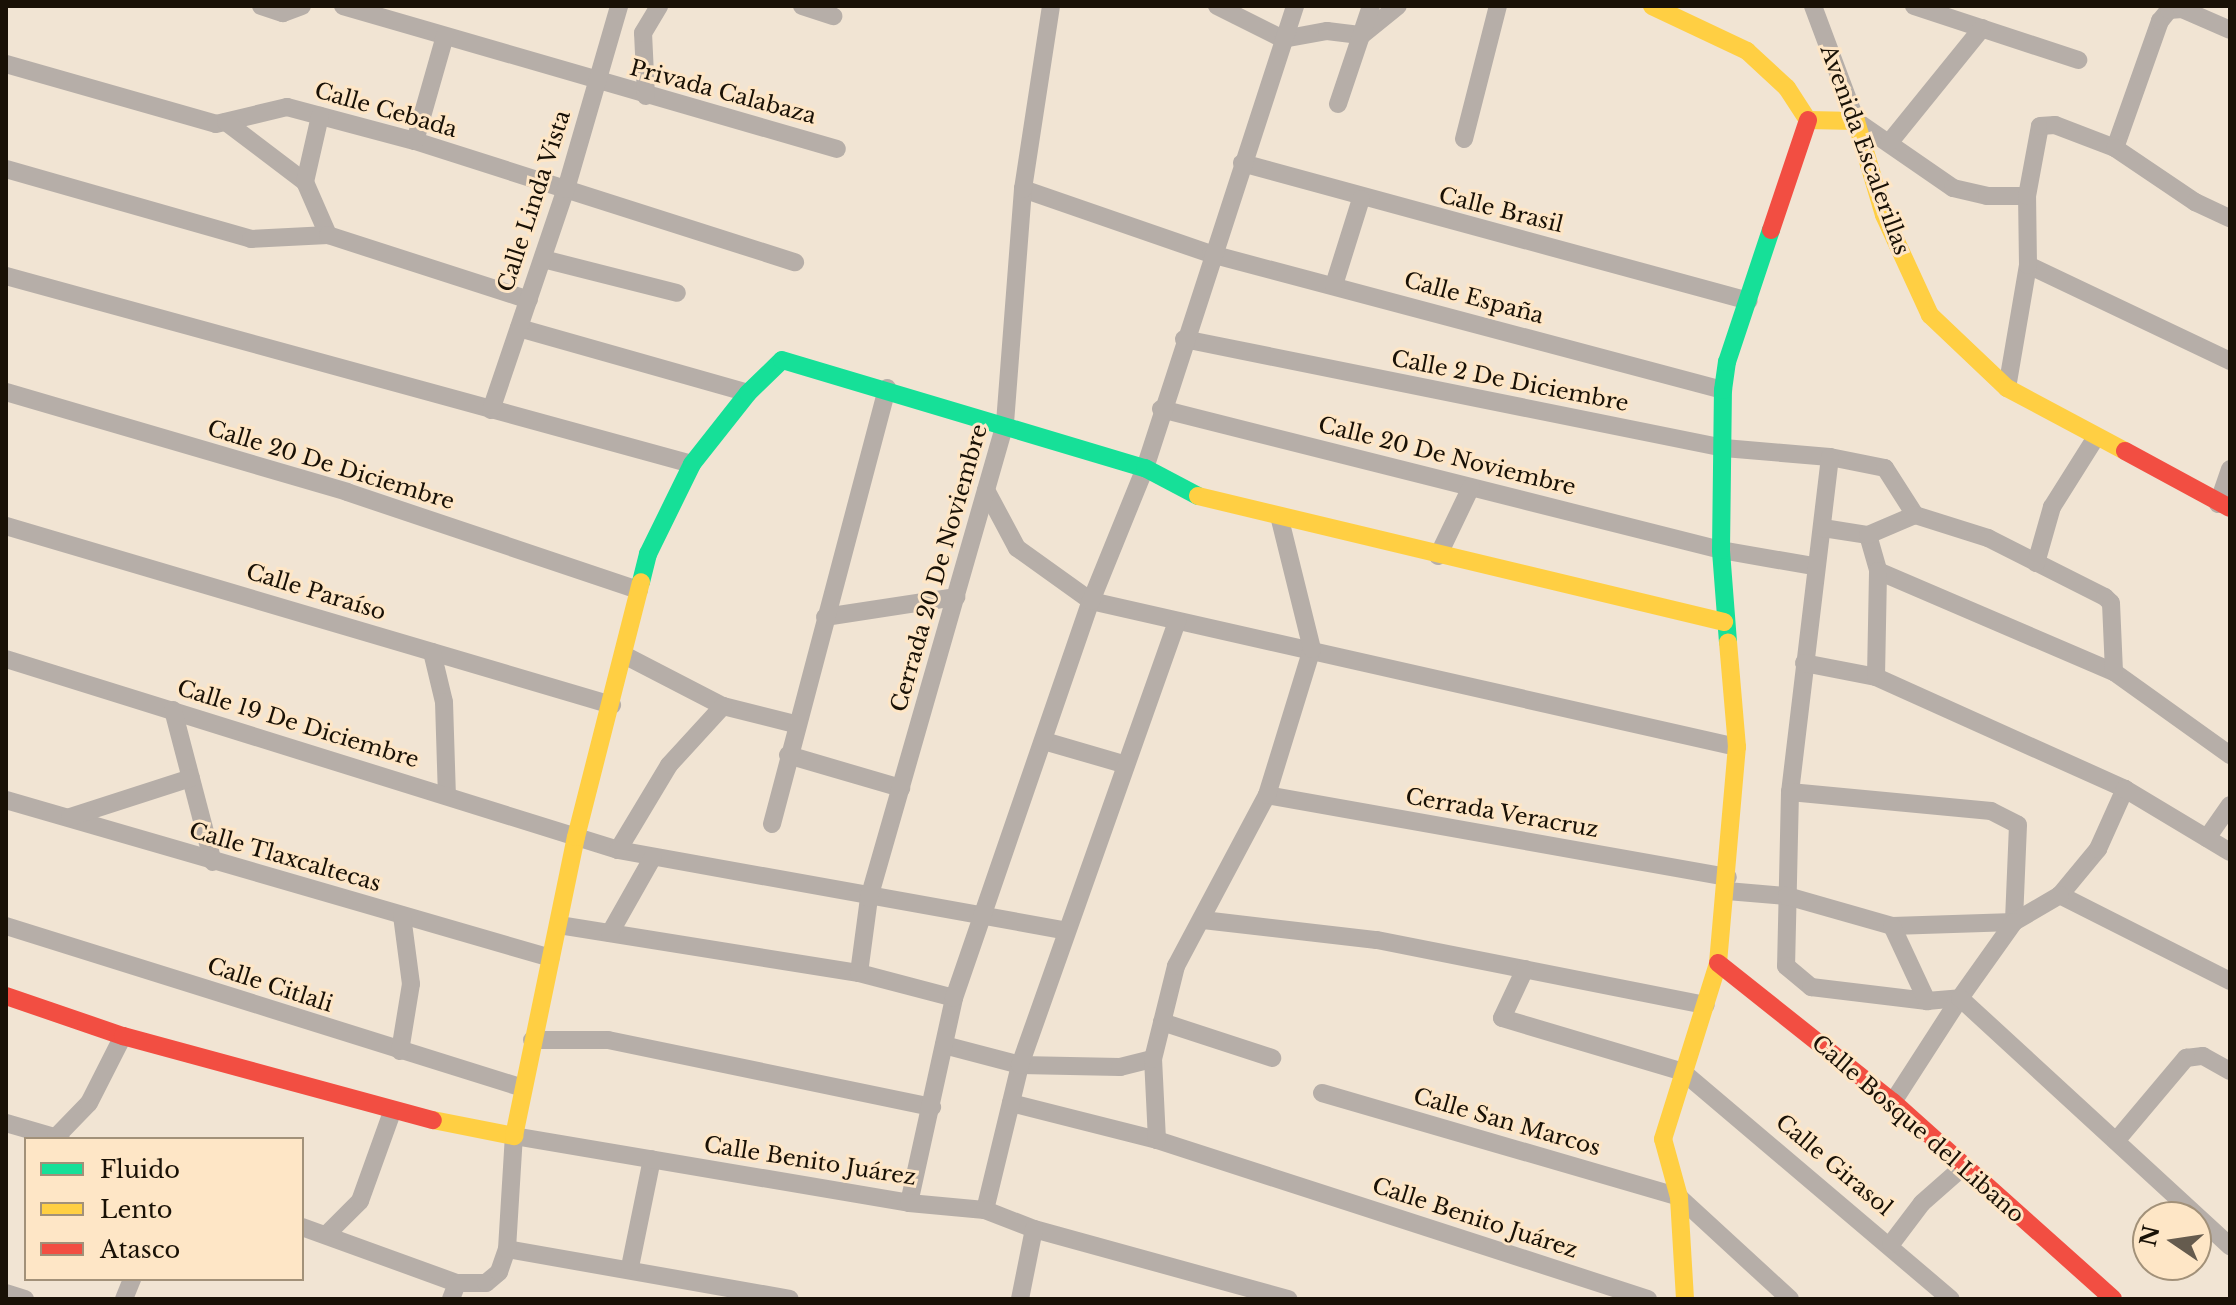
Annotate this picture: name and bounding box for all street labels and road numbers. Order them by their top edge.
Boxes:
street label: Avenida Escalerillas [1815,41,1915,259]
street label: Privada Calabaza [627,54,819,130]
street label: Calle Cebada [312,77,460,143]
street label: Calle Linda Vista [492,107,576,295]
street label: Calle Brasil [1436,182,1566,238]
street label: Calle España [1401,267,1547,329]
street label: Calle 2 De Diciembre [1389,345,1631,417]
street label: Calle 20 De Noviembre [1315,411,1579,501]
street label: Calle 20 De Diciembre [204,415,458,515]
street label: Cerrada 20 De Noviembre [885,421,993,715]
street label: Calle Paraíso [243,558,389,626]
street label: Calle 19 De Diciembre [174,675,422,773]
street label: Cerrada Veracruz [1403,783,1601,843]
street label: Calle Tlaxcaltecas [186,817,384,897]
street label: Calle Citlali [204,952,336,1018]
street label: Calle Bosque del Libano [1806,1030,2030,1228]
street label: Calle San Marcos [1410,1083,1604,1161]
street label: Calle Girasol [1770,1109,1898,1221]
street label: Calle Benito Juárez [702,1131,918,1191]
street label: Calle Benito Juárez [1369,1172,1581,1264]

